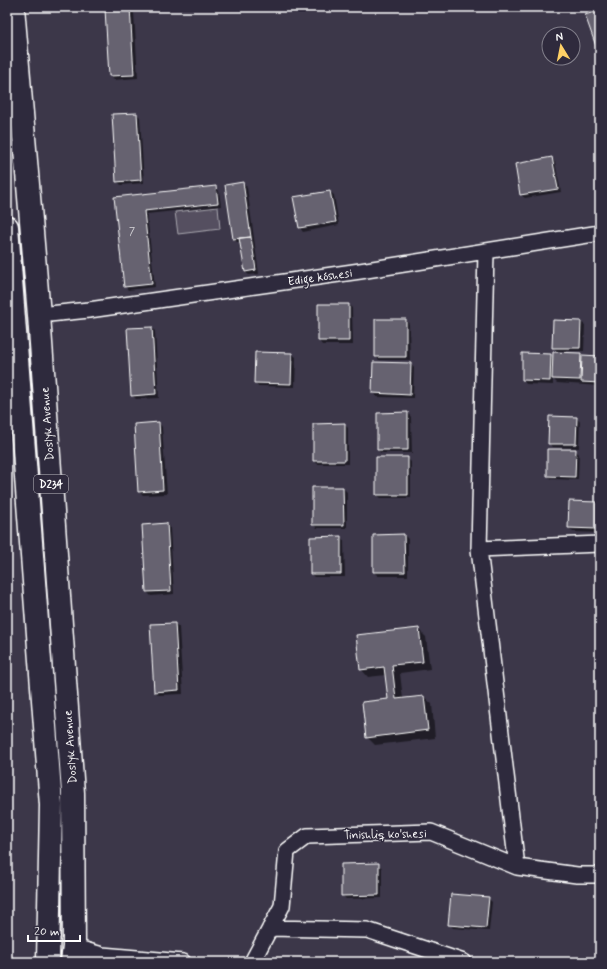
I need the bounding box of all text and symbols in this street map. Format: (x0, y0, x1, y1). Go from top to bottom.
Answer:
north arrow (541, 26, 581, 66)
text: N (555, 30, 564, 45)
house number: 7 (129, 226, 135, 239)
street label: Edige kóshesi (287, 266, 354, 291)
street label: Doslyk Avenue (37, 387, 59, 461)
road number: D234 (34, 475, 68, 493)
street label: Doslyk Avenue (60, 710, 82, 784)
street label: Tinishliq ko'shesi (343, 826, 427, 844)
scale bar (28, 917, 80, 943)
text: 20 m (34, 924, 60, 940)

